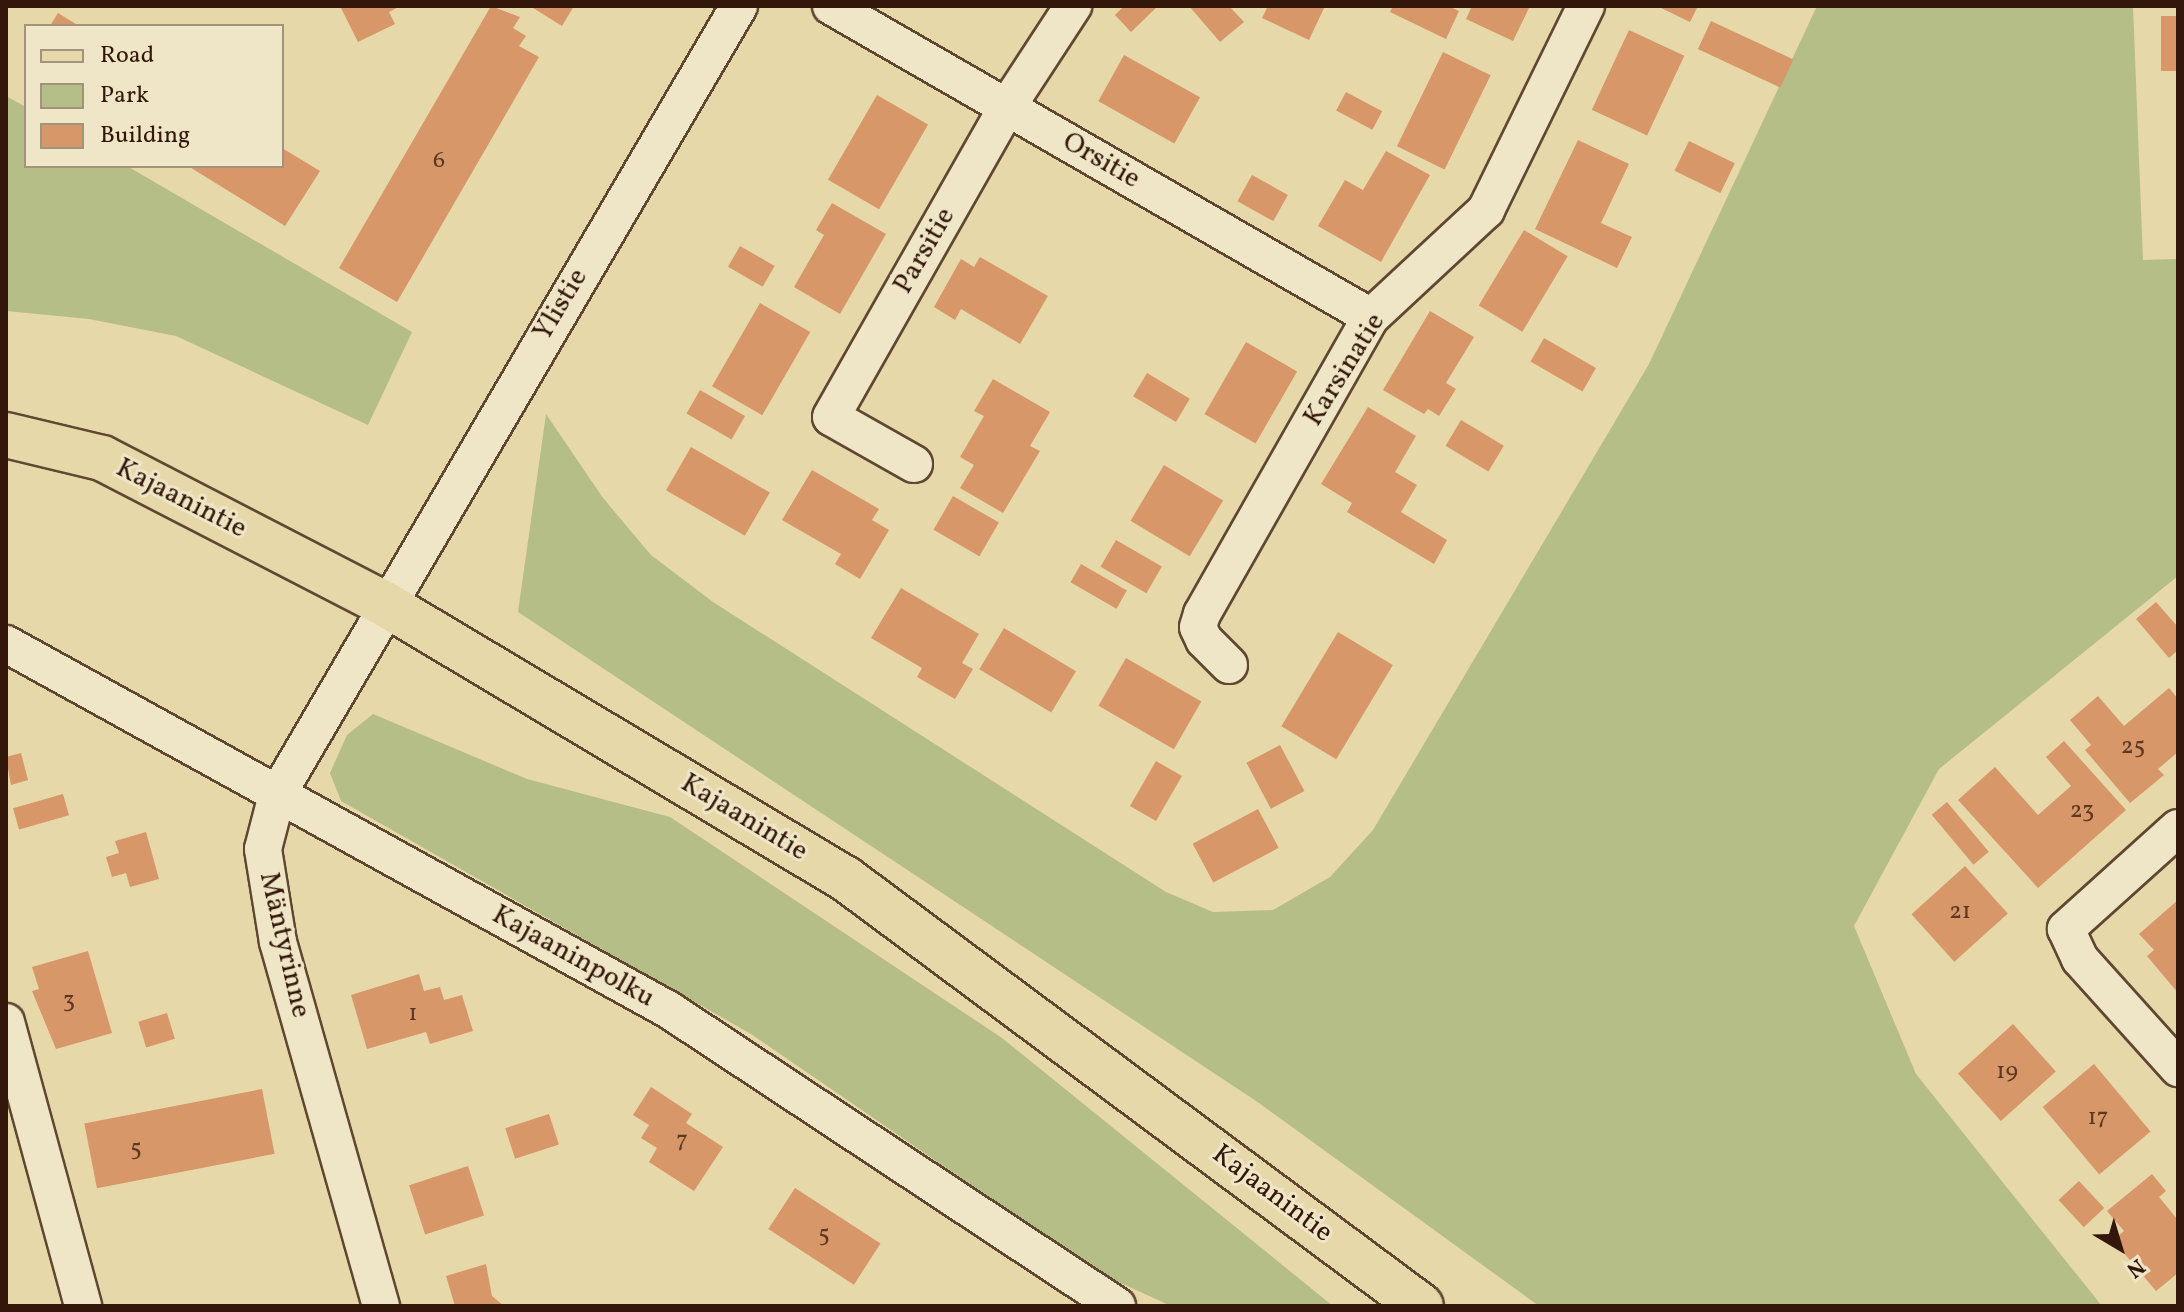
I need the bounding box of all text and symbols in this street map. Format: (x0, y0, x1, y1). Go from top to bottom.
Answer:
legend (24, 24, 284, 168)
text: Road (100, 39, 154, 73)
text: Park (100, 79, 149, 113)
text: Building (100, 119, 190, 153)
street label: Orsitie (1056, 125, 1146, 197)
house number: 6 (433, 148, 445, 176)
street label: Parsitie (887, 202, 963, 300)
street label: Ylistie (527, 263, 595, 347)
street label: Karsinatie (1297, 307, 1393, 433)
street label: Kajaanintie (110, 452, 252, 546)
house number: 25 (2121, 734, 2145, 762)
street label: Kajaanintie (674, 767, 814, 869)
house number: 23 (2070, 798, 2094, 826)
street label: Mäntyrinne (251, 869, 317, 1021)
street label: Kajaaninpolku (486, 899, 660, 1015)
house number: 21 (1949, 899, 1971, 927)
house number: 3 (63, 988, 75, 1016)
house number: 1 (408, 1001, 418, 1029)
house number: 19 (1996, 1059, 2018, 1087)
house number: 17 (2088, 1105, 2108, 1133)
house number: 7 (676, 1128, 688, 1156)
house number: 5 (130, 1136, 142, 1164)
street label: Kajaanintie (1205, 1138, 1339, 1250)
north arrow (2080, 1208, 2160, 1288)
house number: 5 (818, 1222, 830, 1250)
text: N (2119, 1250, 2151, 1284)

